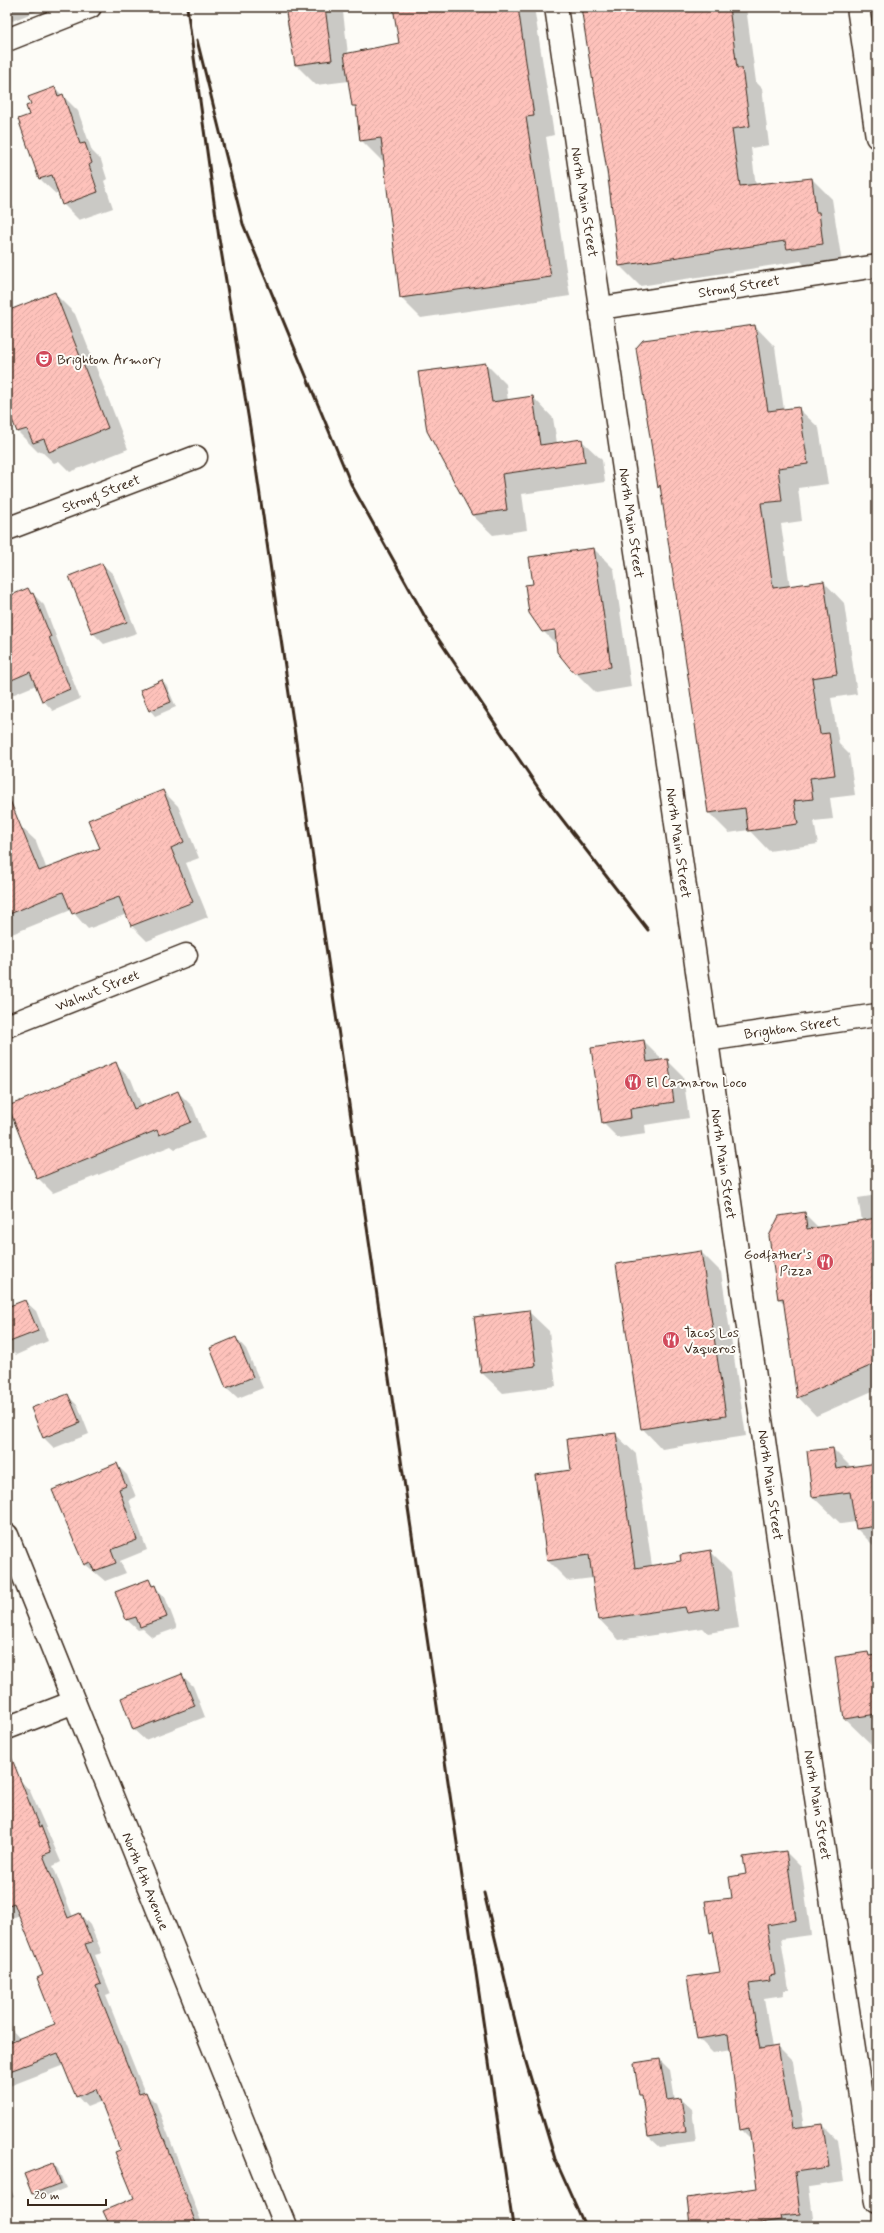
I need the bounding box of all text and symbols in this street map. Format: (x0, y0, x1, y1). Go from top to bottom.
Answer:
street label: North Main Street (566, 146, 602, 259)
street label: Strong Street (697, 272, 782, 304)
theatre icon: Brighton Armory (34, 349, 54, 369)
place label: Brighton Armory (57, 351, 161, 370)
street label: North Main Street (614, 467, 648, 580)
street label: Strong Street (60, 471, 144, 519)
street label: North Main Street (661, 787, 695, 900)
street label: Walnut Street (53, 966, 142, 1016)
street label: Brighton Street (743, 1012, 842, 1045)
restaurant icon: El Camaron Loco (623, 1072, 643, 1092)
place label: El Camaron Loco (646, 1074, 747, 1092)
street label: North Main Street (706, 1108, 740, 1221)
place label: Godfather's Pizza (744, 1246, 812, 1280)
restaurant icon: Godfather's Pizza (815, 1252, 835, 1272)
place label: Tacos Los Vaqueros (684, 1324, 739, 1358)
restaurant icon: Tacos Los Vaqueros (661, 1330, 681, 1350)
street label: North Main Street (753, 1429, 787, 1542)
street label: North Main Street (799, 1749, 835, 1862)
street label: North 4th Avenue (117, 1830, 173, 1933)
scale bar (28, 2181, 106, 2207)
text: 20 m (34, 2188, 60, 2204)

